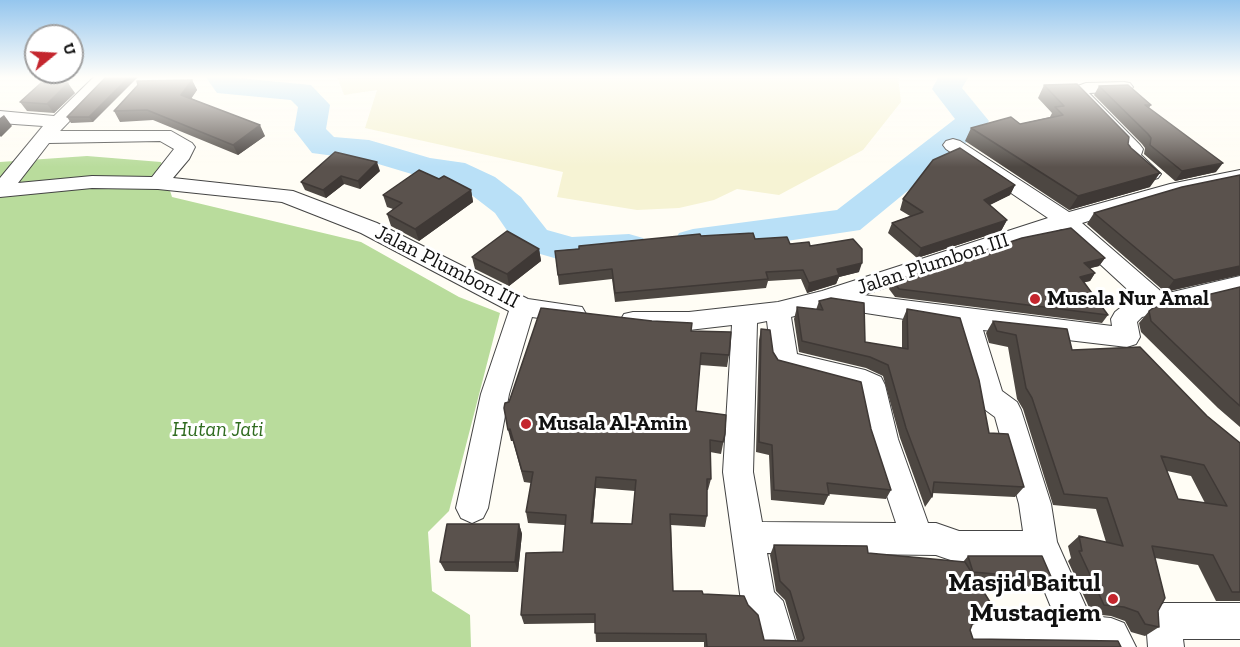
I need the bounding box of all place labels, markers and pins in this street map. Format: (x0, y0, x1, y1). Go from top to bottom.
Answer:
place label: Musala Nur Amal (1047, 286, 1209, 312)
marker: Musala Nur Amal (1028, 292, 1042, 306)
place label: Musala Al-Amin (538, 411, 687, 437)
marker: Musala Al-Amin (519, 417, 533, 431)
place label: Masjid Baitul Mustaqiem (948, 568, 1101, 630)
marker: Masjid Baitul Mustaqiem (1106, 592, 1120, 606)

